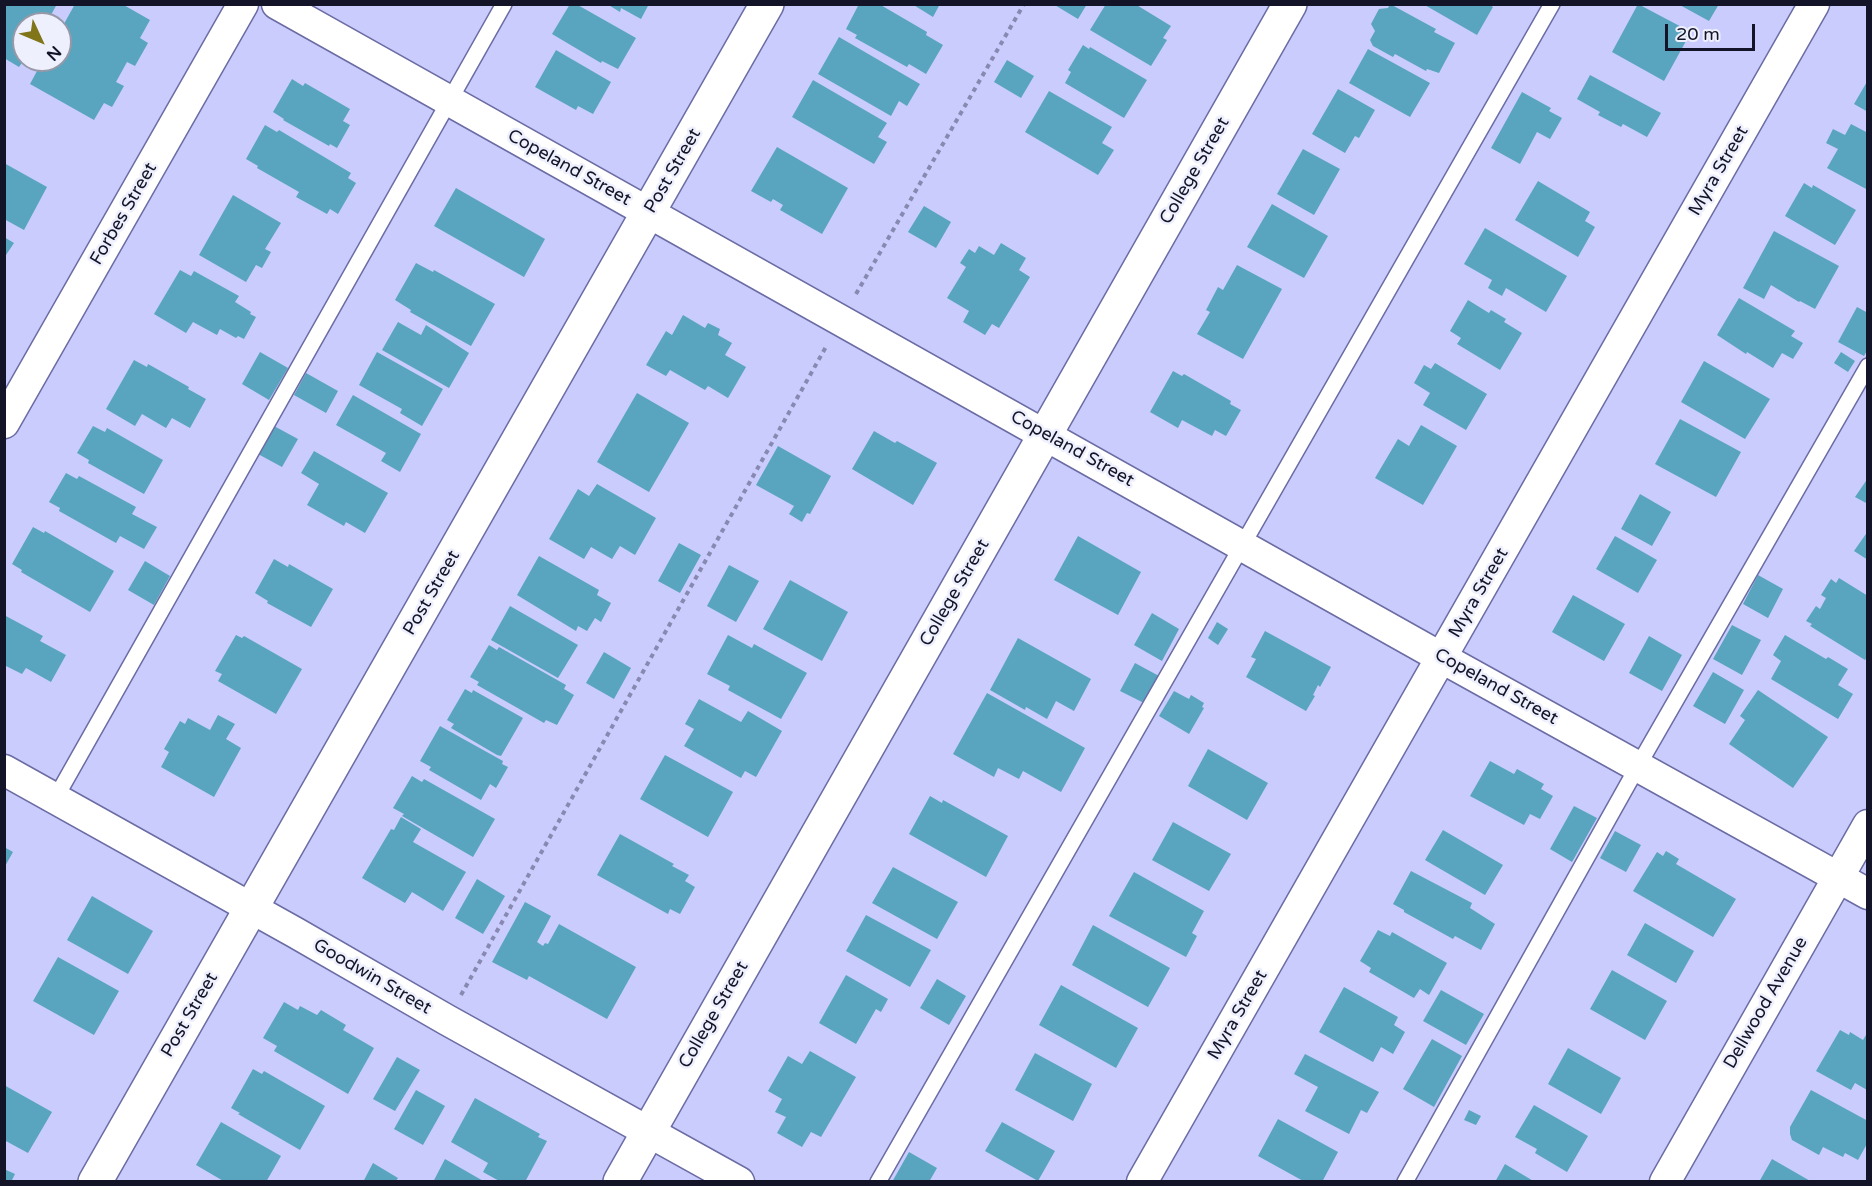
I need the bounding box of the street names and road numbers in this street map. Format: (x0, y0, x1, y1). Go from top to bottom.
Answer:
street label: College Street (1156, 114, 1234, 228)
street label: Myra Street (1685, 122, 1753, 220)
street label: Copeland Street (504, 125, 634, 211)
street label: Post Street (640, 125, 706, 217)
street label: Forbes Street (86, 159, 162, 269)
street label: Copeland Street (1007, 406, 1137, 492)
street label: College Street (916, 536, 994, 650)
street label: Myra Street (1445, 544, 1513, 642)
street label: Post Street (399, 547, 465, 639)
street label: Copeland Street (1431, 644, 1561, 730)
street label: Dellwood Avenue (1719, 933, 1813, 1073)
street label: Goodwin Street (309, 934, 435, 1020)
street label: College Street (675, 958, 753, 1072)
street label: Myra Street (1204, 966, 1272, 1064)
street label: Post Street (157, 969, 223, 1061)

